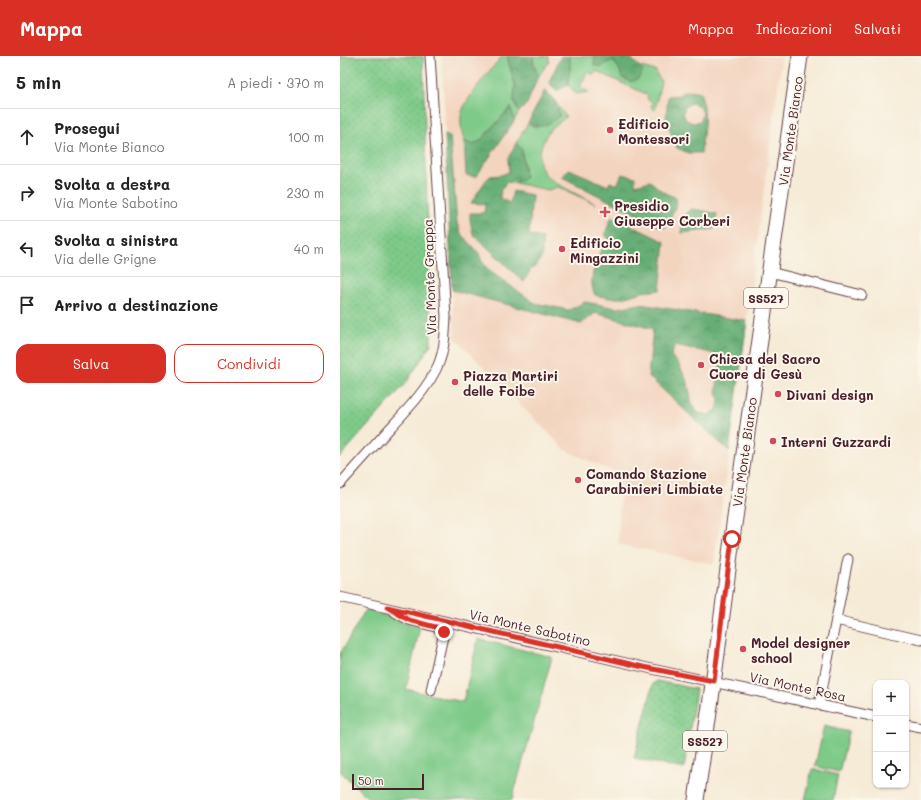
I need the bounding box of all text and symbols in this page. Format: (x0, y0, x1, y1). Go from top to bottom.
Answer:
text: Mappa (20, 16, 83, 41)
text: Mappa (688, 19, 734, 38)
text: Indicazioni (756, 19, 832, 38)
text: Salvati (854, 19, 901, 38)
text: 5 min (16, 71, 61, 93)
text: A piedi · 370 m (227, 74, 324, 91)
street label: Via Monte Bianco (774, 75, 806, 187)
place label: Edificio Montessori (618, 115, 690, 147)
text: Prosegui (54, 118, 120, 138)
marker: Edificio Montessori (605, 125, 615, 135)
icon: ahead (16, 126, 38, 148)
text: 100 m (288, 128, 324, 145)
text: Via Monte Bianco (54, 138, 165, 155)
text: Svolta a destra (54, 174, 170, 194)
icon: right (16, 182, 38, 204)
text: 230 m (287, 184, 324, 201)
text: Via Monte Sabotino (54, 194, 178, 211)
place label: Presidio Giuseppe Corberi (614, 197, 730, 229)
marker: Presidio Giuseppe Corberi (599, 206, 611, 218)
street label: Via Monte Grappa (418, 219, 440, 335)
text: Svolta a sinistra (54, 230, 178, 250)
place label: Edificio Mingazzini (570, 234, 639, 266)
icon: left (16, 238, 38, 260)
text: 40 m (294, 240, 324, 257)
marker: Edificio Mingazzini (557, 244, 567, 254)
text: Via delle Grigne (54, 250, 157, 267)
road number: SS527 (744, 288, 788, 308)
icon: arrive (16, 294, 38, 316)
text: Arrivo a destinazione (54, 295, 218, 315)
button: Salva (16, 344, 166, 383)
button: Condividi (174, 344, 324, 383)
place label: Chiesa del Sacro Cuore di Gesù (709, 350, 820, 382)
marker: Chiesa del Sacro Cuore di Gesù (696, 360, 706, 370)
place label: Piazza Martiri delle Foibe (463, 367, 558, 399)
marker: Piazza Martiri delle Foibe (450, 377, 460, 387)
place label: Divani design (786, 386, 873, 403)
marker: Divani design (773, 389, 783, 399)
street label: Via Monte Bianco (728, 396, 760, 508)
place label: Interni Guzzardi (781, 433, 891, 450)
marker: Interni Guzzardi (768, 436, 778, 446)
place label: Comando Stazione Carabinieri Limbiate (586, 465, 723, 497)
marker: Comando Stazione Carabinieri Limbiate (573, 475, 583, 485)
route start (723, 530, 741, 548)
street label: Via Monte Sabotino (468, 605, 593, 649)
route end (435, 623, 453, 641)
place label: Model designer school (751, 634, 850, 666)
marker: Model designer school (738, 644, 748, 654)
street label: Via Monte Rosa (748, 667, 848, 705)
map controls (873, 680, 909, 788)
button: + (873, 680, 909, 716)
button: − (873, 716, 909, 752)
road number: SS527 (683, 731, 727, 751)
button: locate (873, 752, 909, 788)
scale bar (352, 772, 424, 791)
text: 50 m (358, 773, 384, 788)

